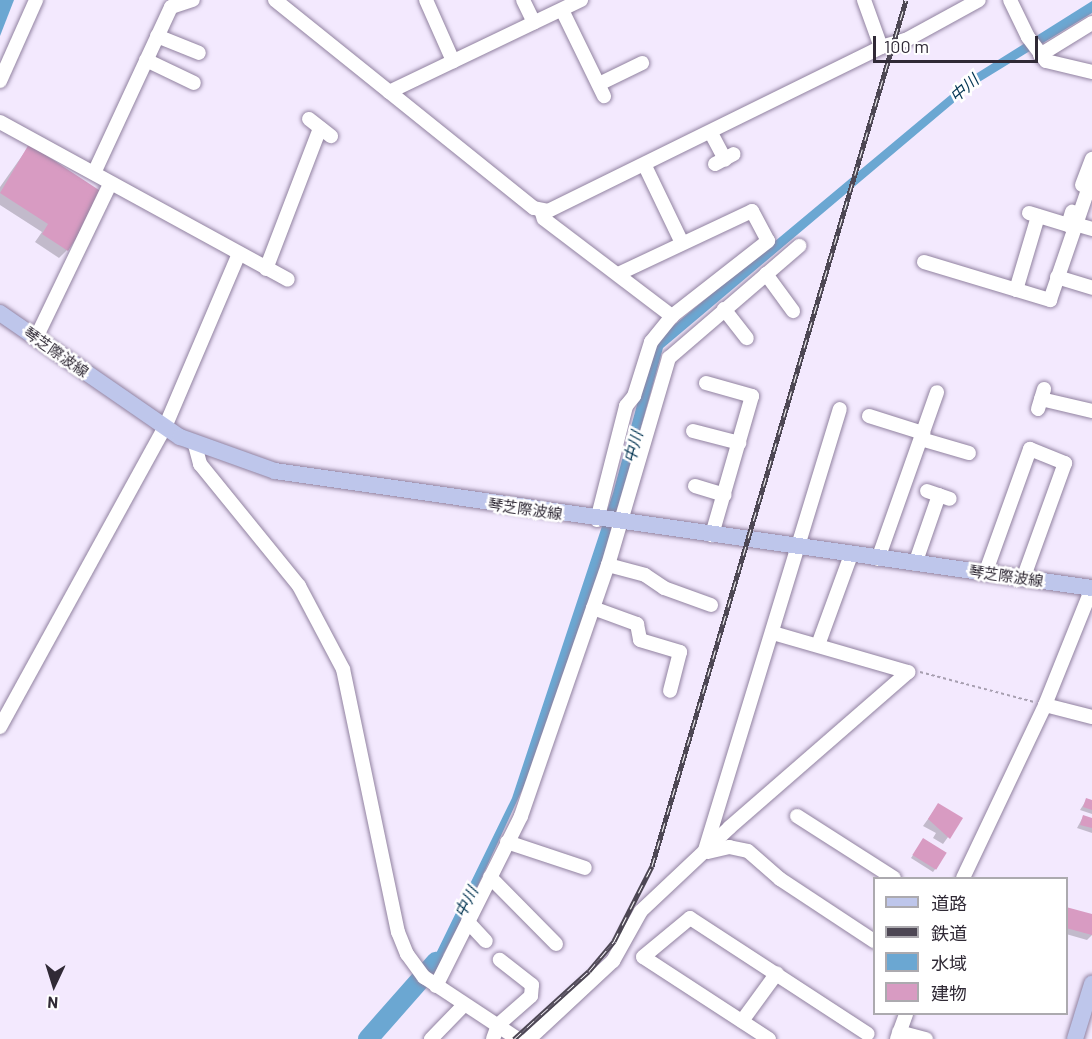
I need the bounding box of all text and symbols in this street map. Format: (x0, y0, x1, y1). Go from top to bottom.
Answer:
scale bar (876, 24, 1041, 62)
text: 100 m (884, 35, 929, 57)
water label: 中川 (946, 70, 982, 106)
street label: 琴芝際波線 (20, 323, 92, 381)
water label: 中川 (620, 429, 646, 465)
street label: 琴芝際波線 (487, 495, 563, 523)
street label: 琴芝際波線 (968, 562, 1044, 590)
legend (873, 877, 1068, 1015)
water label: 中川 (450, 883, 482, 921)
text: 道路 (931, 892, 967, 914)
text: 鉄道 (931, 922, 967, 944)
text: 水域 (931, 952, 967, 974)
north arrow (24, 955, 84, 1015)
text: 建物 (931, 982, 967, 1004)
text: N (47, 994, 59, 1013)

